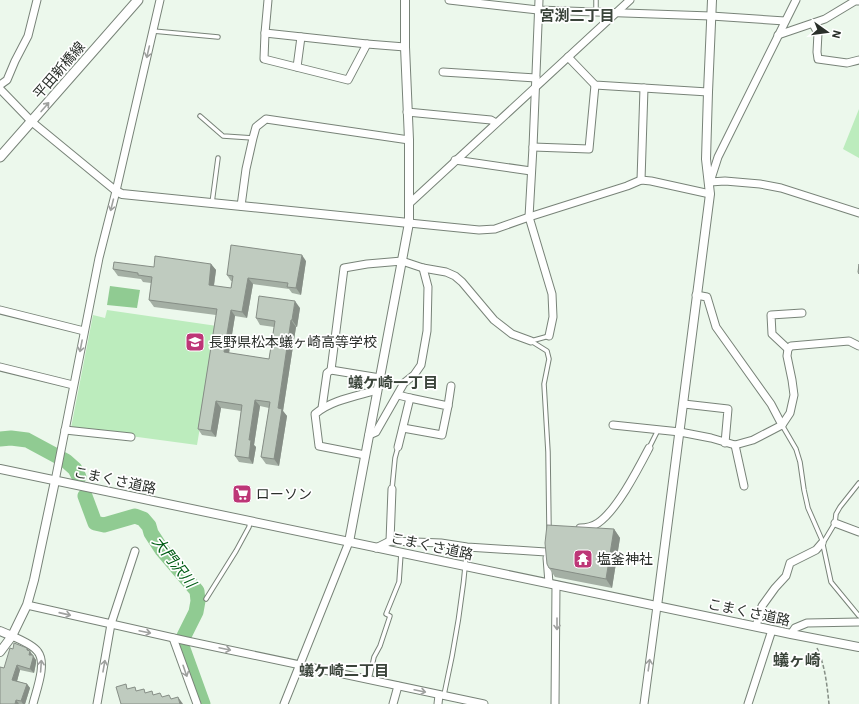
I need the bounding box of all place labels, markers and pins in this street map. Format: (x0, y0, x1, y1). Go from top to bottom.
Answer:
school or university icon: 長野県松本蟻ヶ崎高等学校 (184, 331, 206, 353)
place label: 長野県松本蟻ヶ崎高等学校 (209, 333, 377, 351)
supermarket icon: ローソン (231, 483, 253, 505)
place label: ローソン (256, 485, 312, 503)
temple icon: 塩釜神社 (572, 548, 594, 570)
place label: 塩釜神社 (597, 550, 653, 568)

